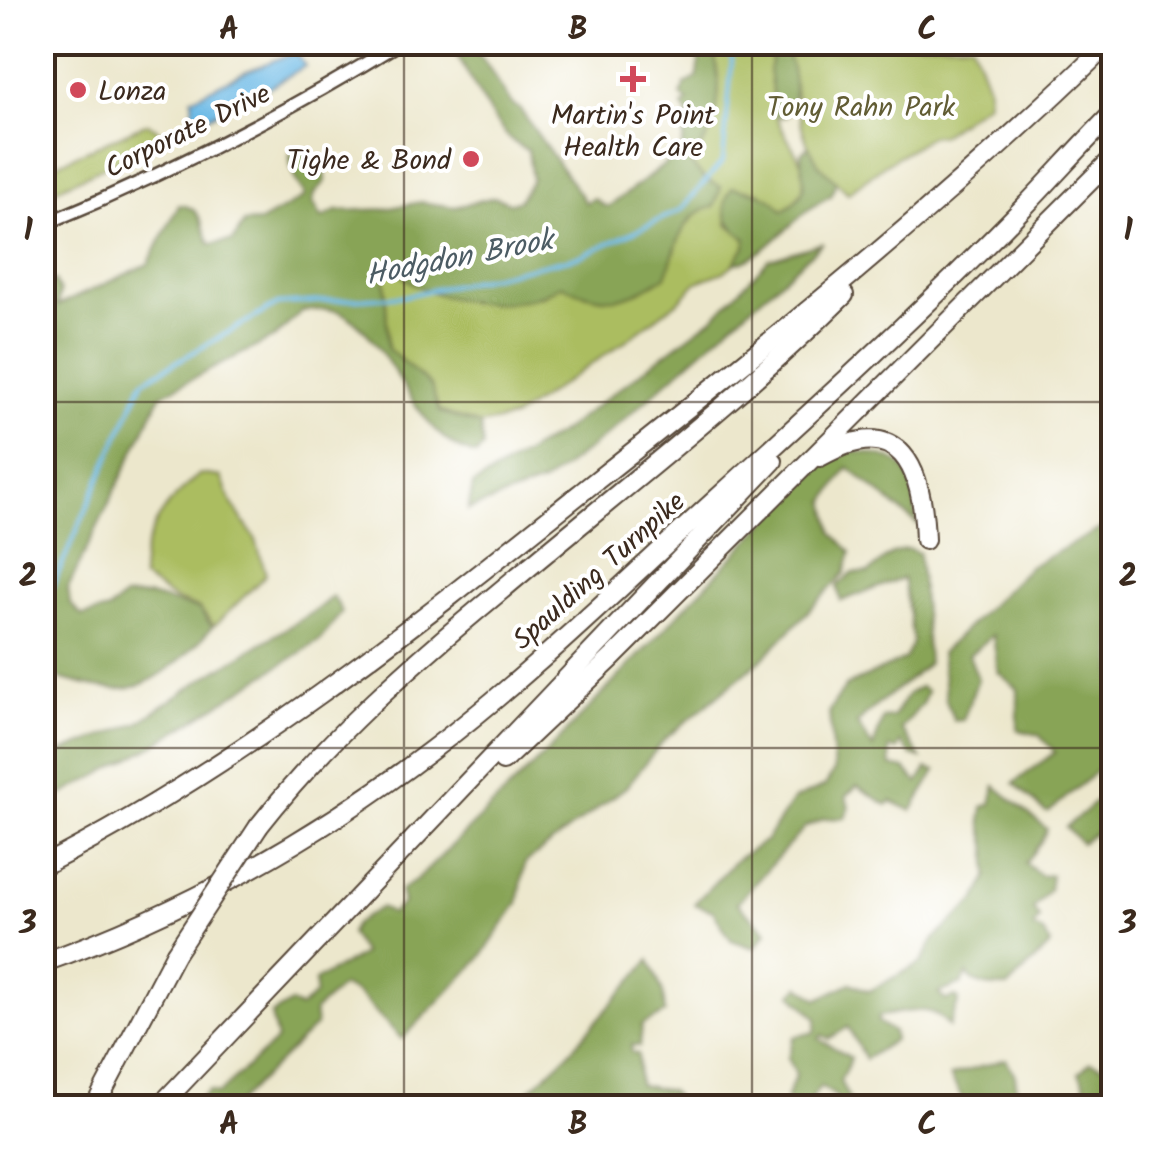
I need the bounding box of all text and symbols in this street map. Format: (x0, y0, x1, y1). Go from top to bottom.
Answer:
text: A (219, 5, 239, 56)
text: B (568, 5, 588, 56)
text: C (917, 5, 937, 56)
marker: Martin's Point Health Care (620, 66, 646, 92)
place label: Lonza (98, 70, 166, 115)
street label: Corporate Drive (97, 72, 279, 192)
marker: Lonza (67, 79, 89, 101)
park label: Tony Rahn Park (767, 86, 956, 131)
place label: Martin's Point Health Care (551, 94, 716, 171)
place label: Tighe & Bond (287, 139, 452, 184)
marker: Tighe & Bond (460, 148, 482, 170)
text: 1 (23, 206, 33, 257)
text: 1 (1123, 206, 1133, 257)
water label: Hodgdon Brook (362, 217, 561, 301)
street label: Spaulding Turnpike (503, 481, 697, 662)
text: 2 (19, 552, 37, 603)
text: 2 (1119, 552, 1137, 603)
text: 3 (18, 899, 37, 950)
text: 3 (1118, 899, 1137, 950)
text: A (219, 1100, 239, 1150)
text: B (568, 1100, 588, 1150)
text: C (917, 1100, 937, 1150)

